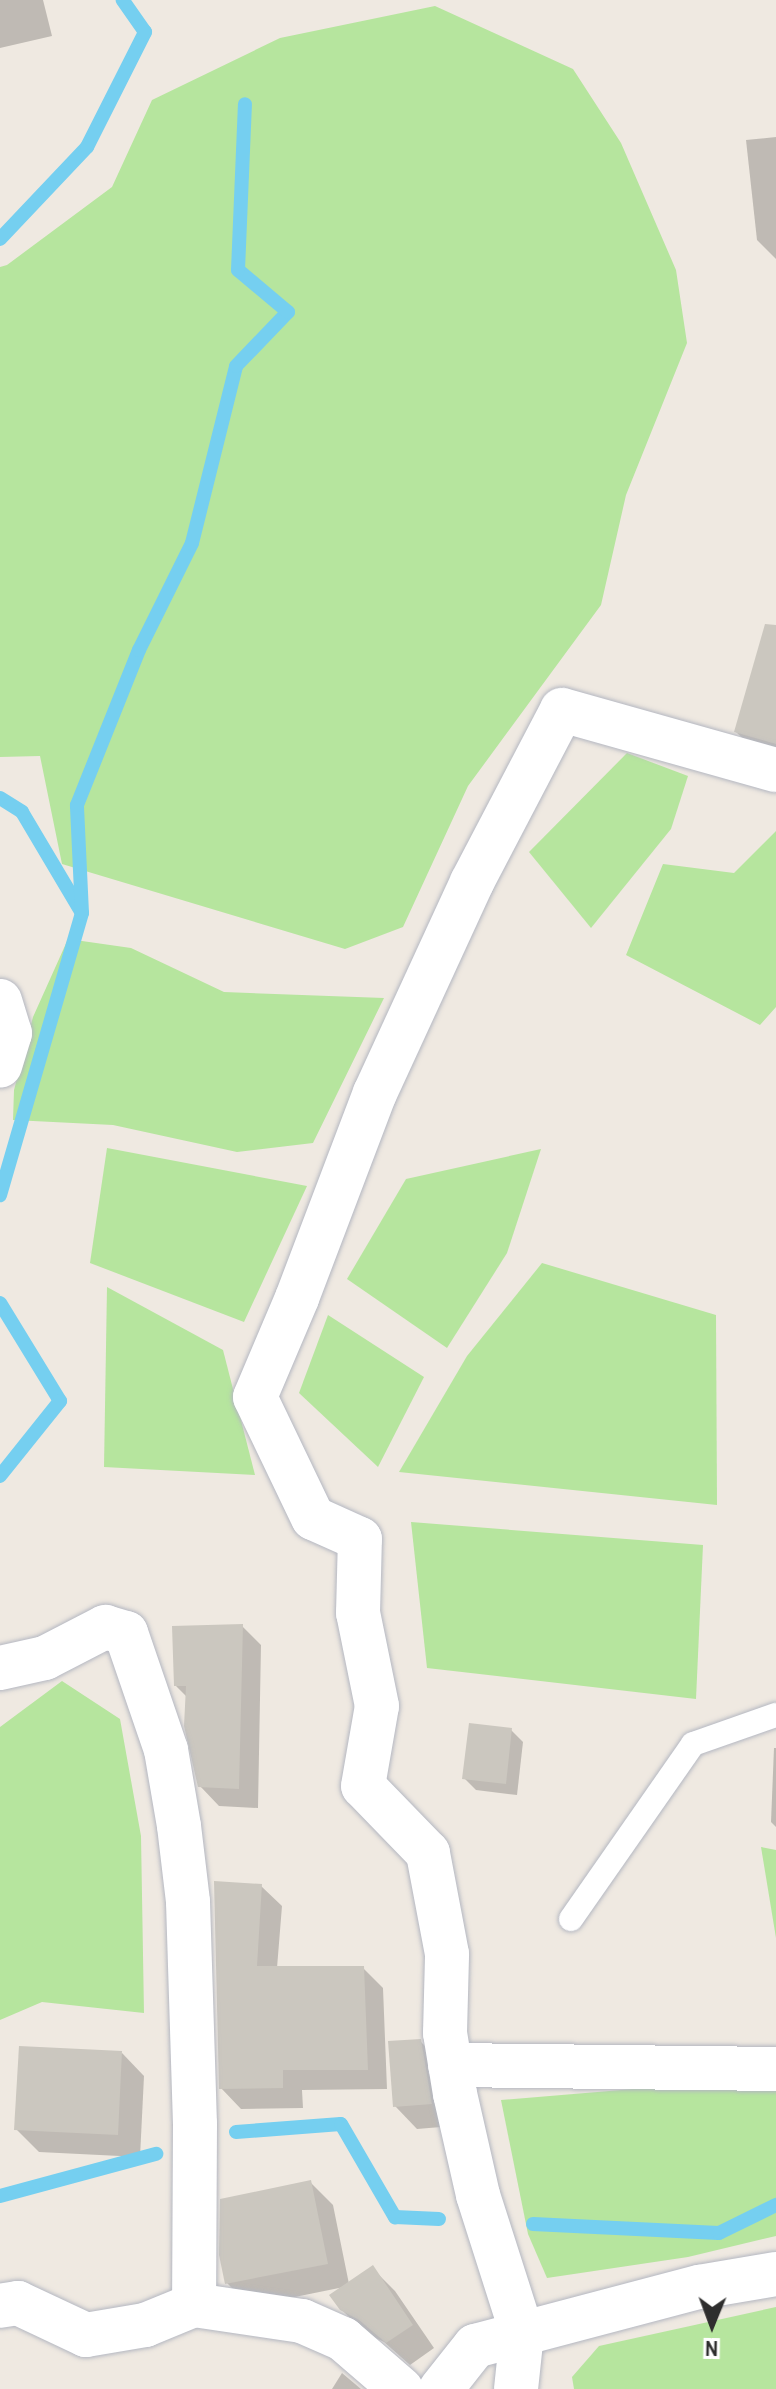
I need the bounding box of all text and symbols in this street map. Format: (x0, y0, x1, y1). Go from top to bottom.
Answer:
north arrow (672, 2285, 752, 2365)
text: N (705, 2334, 718, 2364)

